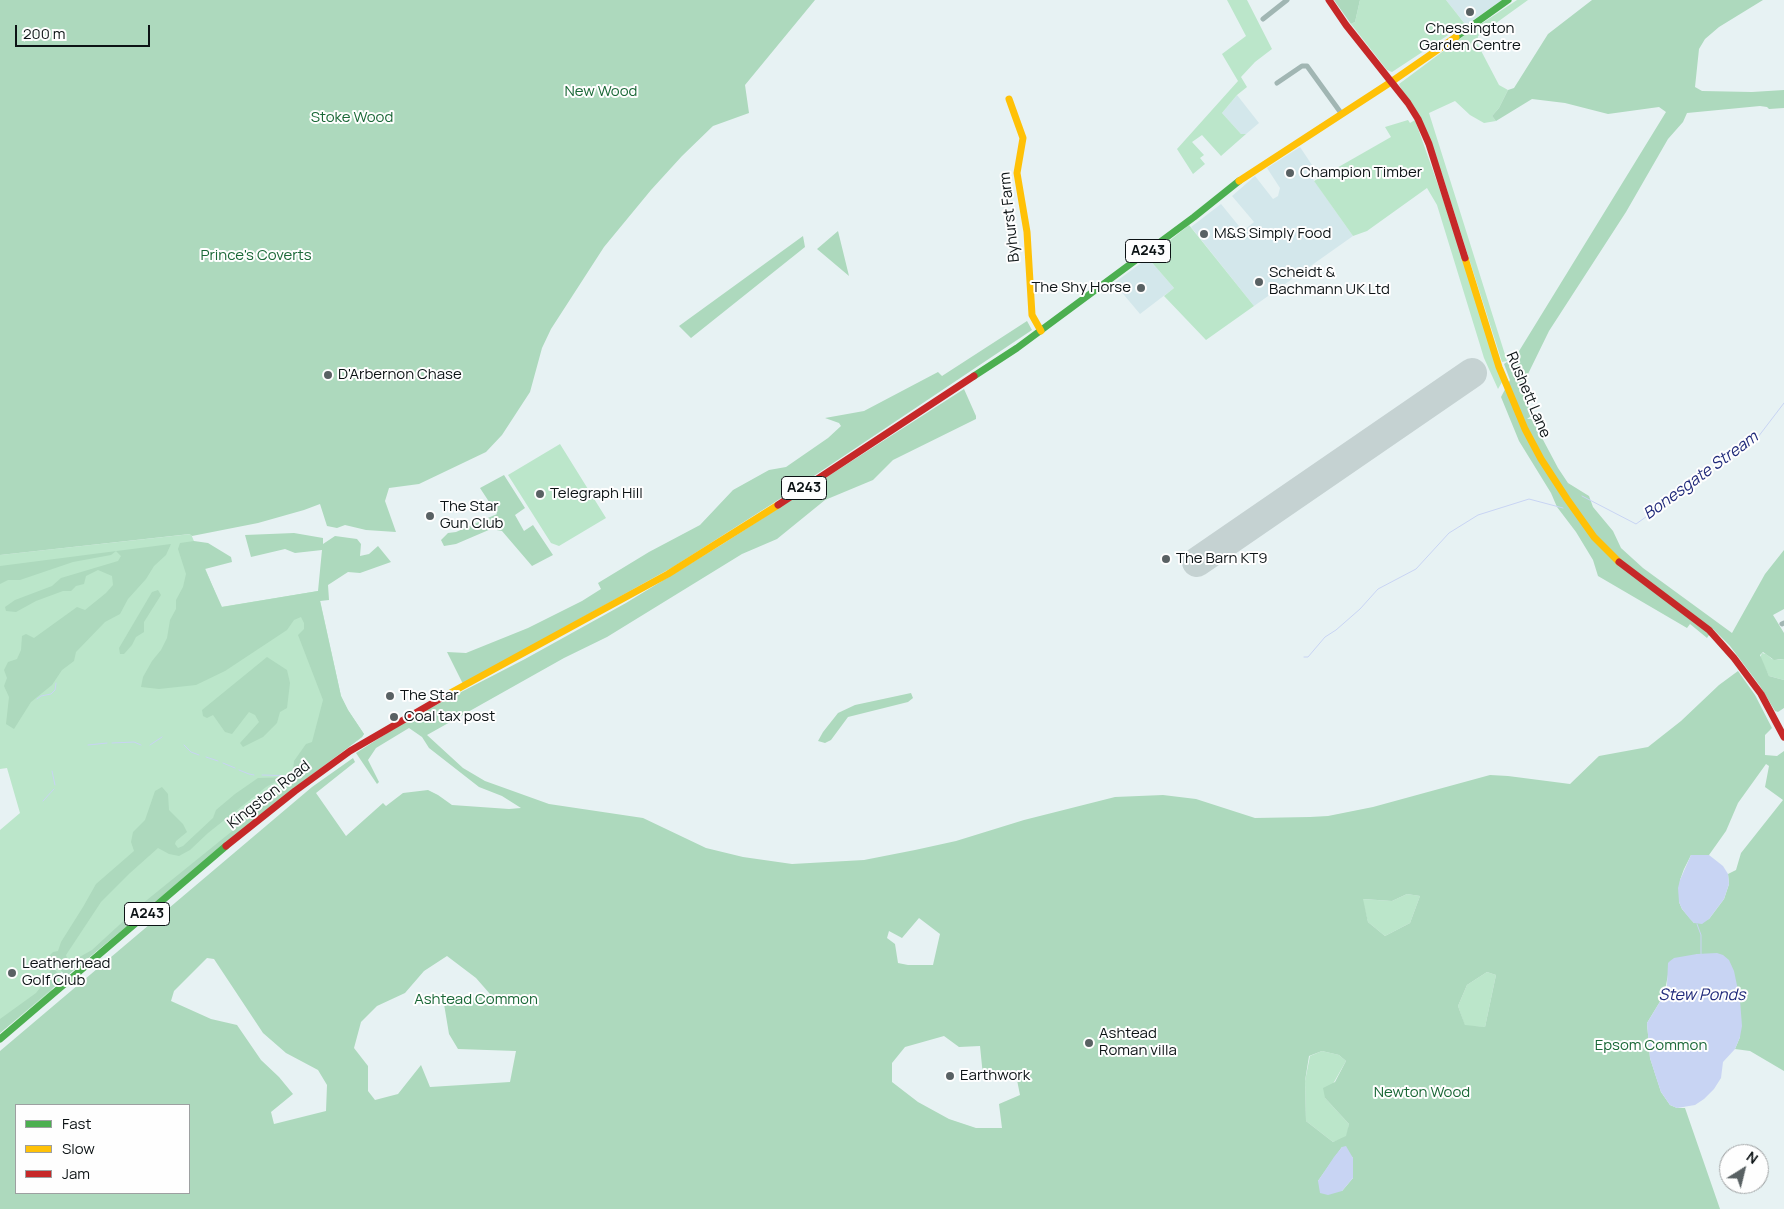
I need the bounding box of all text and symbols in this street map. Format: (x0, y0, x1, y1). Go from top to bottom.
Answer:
marker: Chessington Garden Centre (1464, 6, 1476, 18)
scale bar (18, 15, 152, 47)
place label: Chessington Garden Centre (1419, 20, 1521, 55)
text: 200 m (23, 23, 66, 44)
park label: New Wood (564, 83, 638, 101)
park label: Stoke Wood (311, 109, 393, 127)
place label: Champion Timber (1300, 164, 1422, 182)
marker: Champion Timber (1284, 167, 1296, 179)
street label: Byhurst Farm (996, 171, 1024, 263)
place label: M&S Simply Food (1214, 225, 1331, 243)
marker: M&S Simply Food (1198, 228, 1210, 240)
road number: A243 (1126, 240, 1170, 262)
park label: Prince's Coverts (200, 247, 312, 265)
place label: Scheidt & Bachmann UK Ltd (1269, 264, 1390, 299)
marker: Scheidt & Bachmann UK Ltd (1253, 276, 1265, 288)
place label: The Shy Horse (1031, 279, 1131, 297)
marker: The Shy Horse (1135, 282, 1147, 294)
street label: Rushett Lane (1502, 349, 1554, 441)
place label: D'Arbernon Chase (338, 366, 462, 384)
marker: D'Arbernon Chase (322, 369, 334, 381)
water label: Bonesgate Stream (1640, 428, 1762, 524)
road number: A243 (782, 476, 826, 499)
place label: Telegraph Hill (550, 485, 643, 503)
marker: Telegraph Hill (534, 488, 546, 500)
place label: The Star Gun Club (440, 498, 503, 533)
marker: The Star Gun Club (424, 510, 436, 522)
place label: The Barn KT9 (1176, 550, 1268, 568)
marker: The Barn KT9 (1160, 553, 1172, 565)
place label: The Star (400, 687, 459, 705)
marker: The Star (384, 690, 396, 702)
place label: Coal tax post (404, 708, 495, 726)
marker: Coal tax post (388, 711, 400, 723)
street label: Kingston Road (224, 757, 314, 833)
road number: A243 (124, 902, 170, 926)
place label: Leatherhead Golf Club (22, 955, 110, 990)
marker: Leatherhead Golf Club (6, 967, 18, 979)
water label: Stew Ponds (1659, 986, 1745, 1006)
park label: Ashtead Common (414, 991, 538, 1009)
place label: Ashtead Roman villa (1099, 1025, 1177, 1060)
marker: Ashtead Roman villa (1083, 1037, 1095, 1049)
park label: Epsom Common (1595, 1037, 1707, 1055)
place label: Earthwork (960, 1067, 1030, 1085)
marker: Earthwork (944, 1070, 956, 1082)
park label: Newton Wood (1374, 1084, 1470, 1102)
legend (15, 1104, 190, 1194)
text: Fast (62, 1113, 91, 1134)
text: Slow (62, 1138, 95, 1159)
north arrow (1719, 1144, 1769, 1194)
text: N (1743, 1147, 1762, 1168)
text: Jam (62, 1163, 90, 1184)

